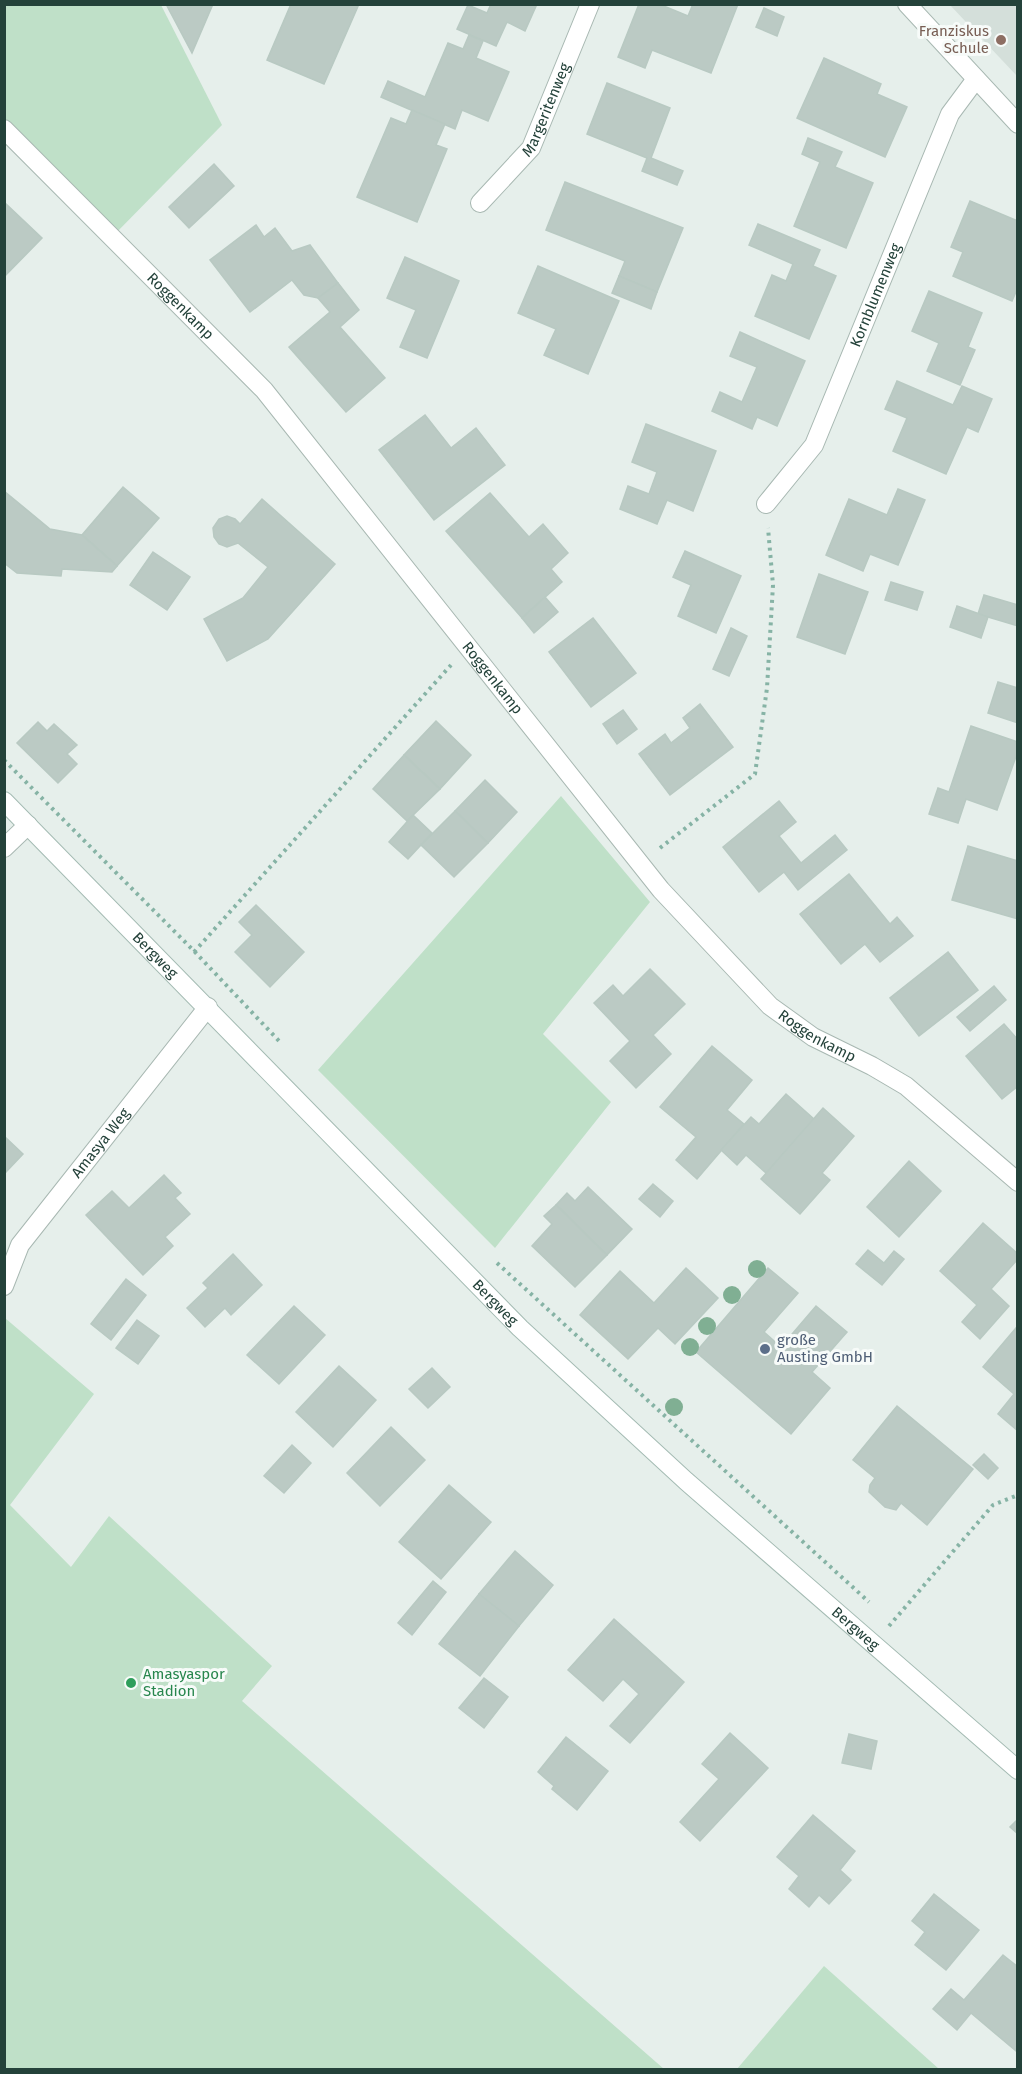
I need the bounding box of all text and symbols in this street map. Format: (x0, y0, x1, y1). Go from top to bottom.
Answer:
place label: Franziskus Schule (919, 22, 989, 57)
marker: Franziskus Schule (994, 33, 1008, 47)
street label: Margeritenweg (518, 60, 574, 161)
street label: Kornblumenweg (846, 240, 905, 350)
street label: Roggenkamp (143, 269, 218, 343)
street label: Roggenkamp (458, 638, 527, 718)
street label: Bergweg (129, 929, 182, 982)
street label: Roggenkamp (775, 1006, 859, 1066)
street label: Amasya Weg (68, 1104, 134, 1181)
street label: Bergweg (469, 1276, 522, 1330)
place label: große Austing GmbH (777, 1331, 873, 1366)
marker: große Austing GmbH (758, 1342, 772, 1356)
street label: Bergweg (828, 1603, 883, 1654)
place label: Amasyaspor Stadion (143, 1665, 225, 1700)
marker: Amasyaspor Stadion (124, 1676, 138, 1690)

